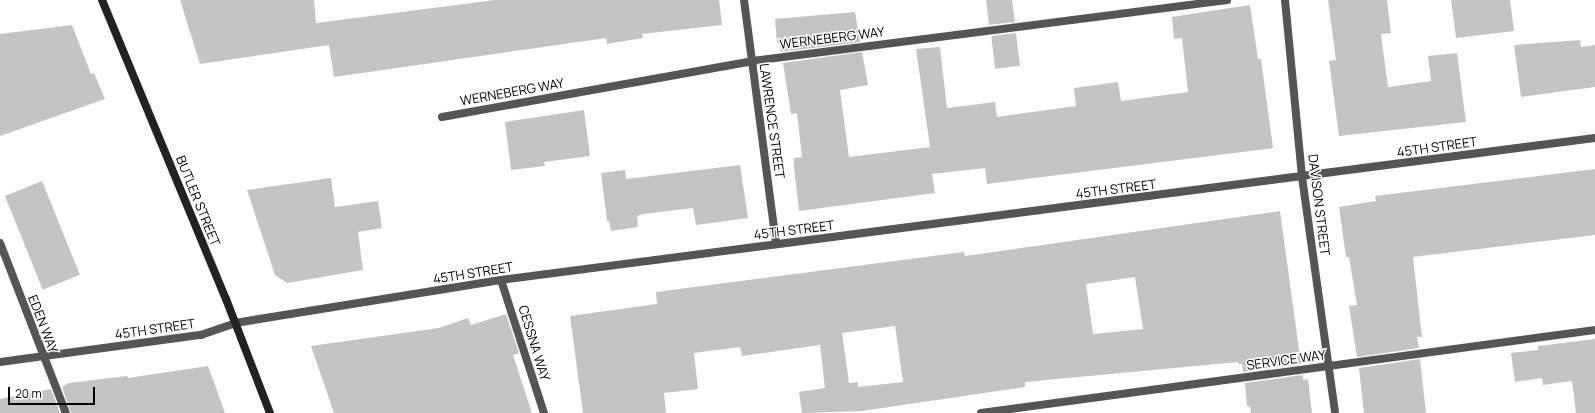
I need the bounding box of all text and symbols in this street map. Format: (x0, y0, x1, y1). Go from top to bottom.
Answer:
street label: WERNEBERG WAY (779, 24, 885, 52)
street label: LAWRENCE STREET (756, 62, 788, 180)
street label: WERNEBERG WAY (459, 75, 565, 109)
street label: 45TH STREET (1396, 134, 1478, 160)
street label: BUTLER STREET (173, 153, 223, 249)
street label: DAVISON STREET (1305, 153, 1333, 257)
street label: 45TH STREET (1075, 176, 1157, 202)
street label: 45TH STREET (753, 217, 835, 243)
street label: 45TH STREET (432, 259, 514, 287)
street label: EDEN WAY (25, 293, 61, 355)
street label: CESSNA WAY (515, 303, 553, 383)
street label: 45TH STREET (114, 316, 196, 342)
street label: SERVICE WAY (1245, 347, 1327, 373)
scale bar (10, 379, 97, 405)
text: 20 m (15, 385, 42, 402)

